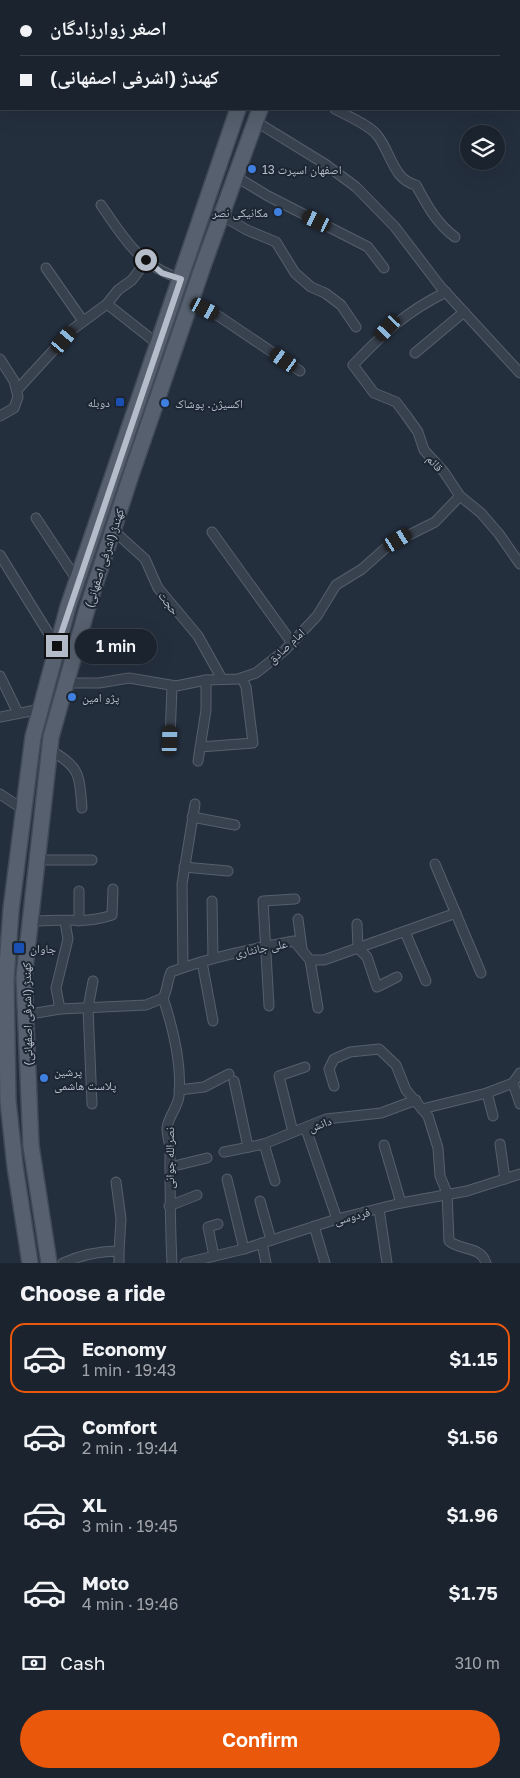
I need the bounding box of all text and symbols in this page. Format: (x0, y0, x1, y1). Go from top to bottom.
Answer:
text: اصغر زوارزادگان (50, 16, 167, 39)
text: کهندژ (اشرفی اصفهانی) (50, 65, 219, 88)
map controls (460, 125, 505, 170)
button: layers (460, 125, 505, 170)
place label: اصفهان اسپرت 13 (262, 162, 342, 177)
marker: اصفهان اسپرت 13 (246, 163, 258, 175)
place label: مکانیکی نصر (211, 205, 268, 220)
marker: مکانیکی نصر (272, 206, 284, 218)
car (300, 208, 333, 234)
route start (135, 249, 157, 271)
car (188, 295, 221, 323)
car (372, 312, 403, 344)
car (48, 324, 79, 356)
car (267, 345, 300, 375)
place label: دوبله (88, 395, 110, 410)
marker: دوبله (114, 396, 126, 408)
place label: اکسیژن. پوشاک (175, 396, 243, 411)
marker: اکسیژن. پوشاک (159, 397, 171, 409)
street label: قائم (423, 451, 447, 475)
street label: کهندژ (اشرفی اصفهانی) (81, 506, 127, 610)
car (381, 526, 414, 554)
street label: حجت (155, 588, 183, 618)
street label: امام صادق (264, 625, 309, 668)
callout: 1 min (74, 628, 157, 664)
route end (46, 635, 68, 657)
text: 1 min (96, 636, 136, 656)
place label: پژو امین (82, 690, 120, 705)
marker: پژو امین (66, 691, 78, 703)
car (161, 725, 178, 755)
street label: علی جانثاری (233, 936, 289, 961)
marker: جاوان (12, 941, 26, 955)
place label: جاوان (30, 941, 57, 956)
street label: کهندژ (اشرفی اصفهانی) (19, 962, 35, 1066)
place label: پرشین پلاست هاشمی (54, 1064, 117, 1093)
marker: پرشین پلاست هاشمی (38, 1072, 50, 1084)
street label: دانش (306, 1113, 334, 1135)
street label: نصرالله جوانی (162, 1127, 177, 1189)
street label: فردوسی (332, 1204, 372, 1228)
text: Choose a ride (20, 1279, 166, 1306)
icon: car (22, 1336, 67, 1381)
text: Economy (82, 1337, 167, 1360)
text: $1.15 (449, 1347, 498, 1370)
text: 1 min · 19:43 (82, 1360, 176, 1380)
icon: car (22, 1414, 67, 1459)
text: Comfort (82, 1415, 157, 1438)
text: $1.56 (447, 1425, 498, 1448)
text: 2 min · 19:44 (82, 1438, 178, 1458)
icon: car (22, 1492, 67, 1537)
text: XL (82, 1493, 107, 1516)
text: $1.96 (446, 1503, 498, 1526)
text: 3 min · 19:45 (82, 1516, 178, 1536)
icon: car (22, 1570, 67, 1615)
text: Moto (82, 1571, 129, 1594)
text: $1.75 (448, 1581, 498, 1604)
text: 4 min · 19:46 (82, 1594, 179, 1614)
icon: cash (20, 1649, 48, 1677)
text: Cash (60, 1651, 105, 1674)
text: 310 m (455, 1653, 500, 1673)
button: Confirm (20, 1710, 500, 1768)

